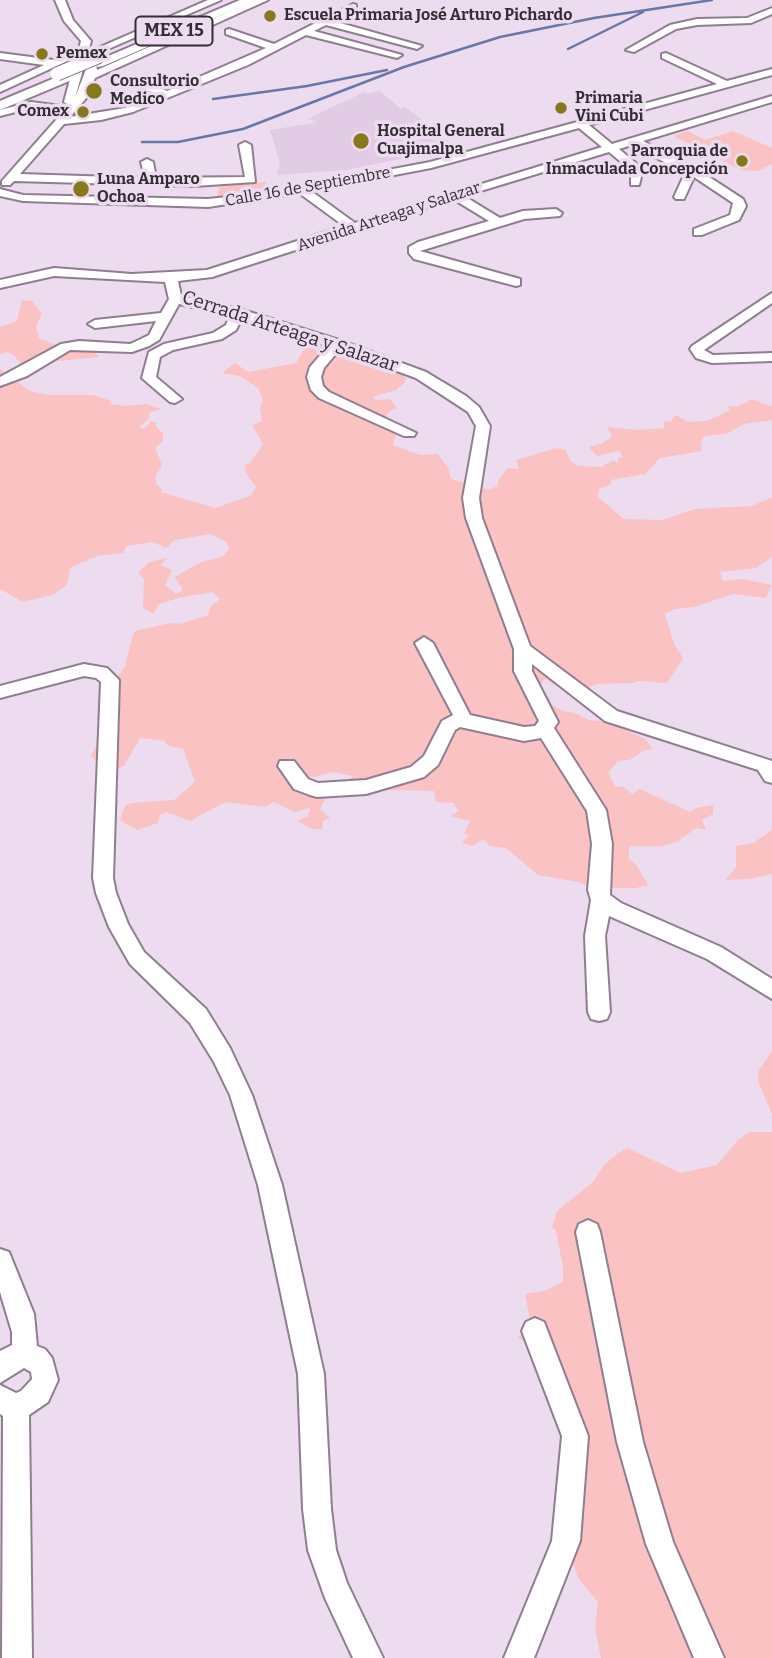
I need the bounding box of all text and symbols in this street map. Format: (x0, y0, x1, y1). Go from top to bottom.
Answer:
place label: Escuela Primaria José Arturo Pichardo (284, 6, 573, 26)
marker: Escuela Primaria José Arturo Pichardo (262, 8, 278, 24)
road number: MEX 15 (136, 16, 212, 46)
place label: Pemex (56, 44, 107, 64)
marker: Pemex (34, 46, 50, 62)
place label: Consultorio Medico (110, 72, 199, 110)
marker: Consultorio Medico (84, 81, 104, 101)
place label: Primaria Vini Cubi (575, 89, 644, 127)
marker: Primaria Vini Cubi (553, 100, 569, 116)
place label: Comex (17, 102, 69, 122)
marker: Comex (75, 104, 91, 120)
place label: Hospital General Cuajimalpa (377, 122, 505, 160)
marker: Hospital General Cuajimalpa (351, 131, 371, 151)
place label: Parroquia de Inmaculada Concepción (546, 142, 728, 180)
marker: Parroquia de Inmaculada Concepción (734, 153, 750, 169)
street label: Calle 16 de Septiembre (224, 163, 392, 211)
place label: Luna Amparo Ochoa (97, 170, 200, 208)
street label: Avenida Arteaga y Salazar (295, 178, 483, 256)
marker: Luna Amparo Ochoa (71, 179, 91, 199)
street label: Cerrada Arteaga y Salazar (179, 286, 401, 378)

